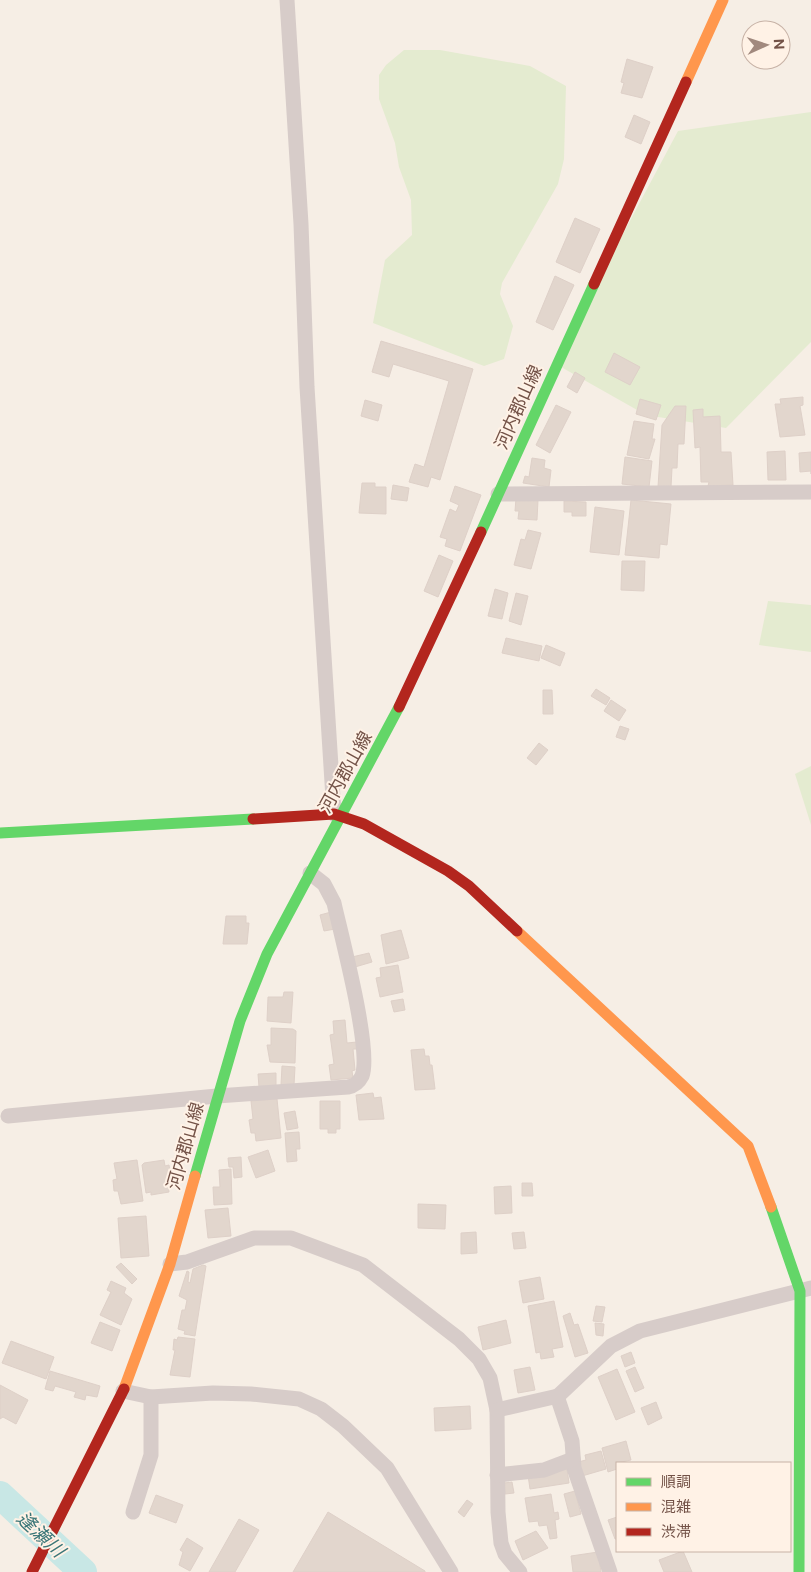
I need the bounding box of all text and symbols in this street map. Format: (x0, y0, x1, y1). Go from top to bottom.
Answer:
north arrow (741, 20, 791, 70)
text: N (771, 38, 787, 50)
street label: 河内郡山線 (490, 362, 546, 452)
street label: 河内郡山線 (314, 728, 376, 816)
street label: 河内郡山線 (163, 1100, 207, 1192)
legend (616, 1462, 791, 1552)
text: 順調 (661, 1473, 691, 1490)
text: 混雑 (661, 1498, 691, 1515)
water label: 逢瀬川 (13, 1507, 71, 1563)
text: 渋滞 (661, 1523, 691, 1540)

